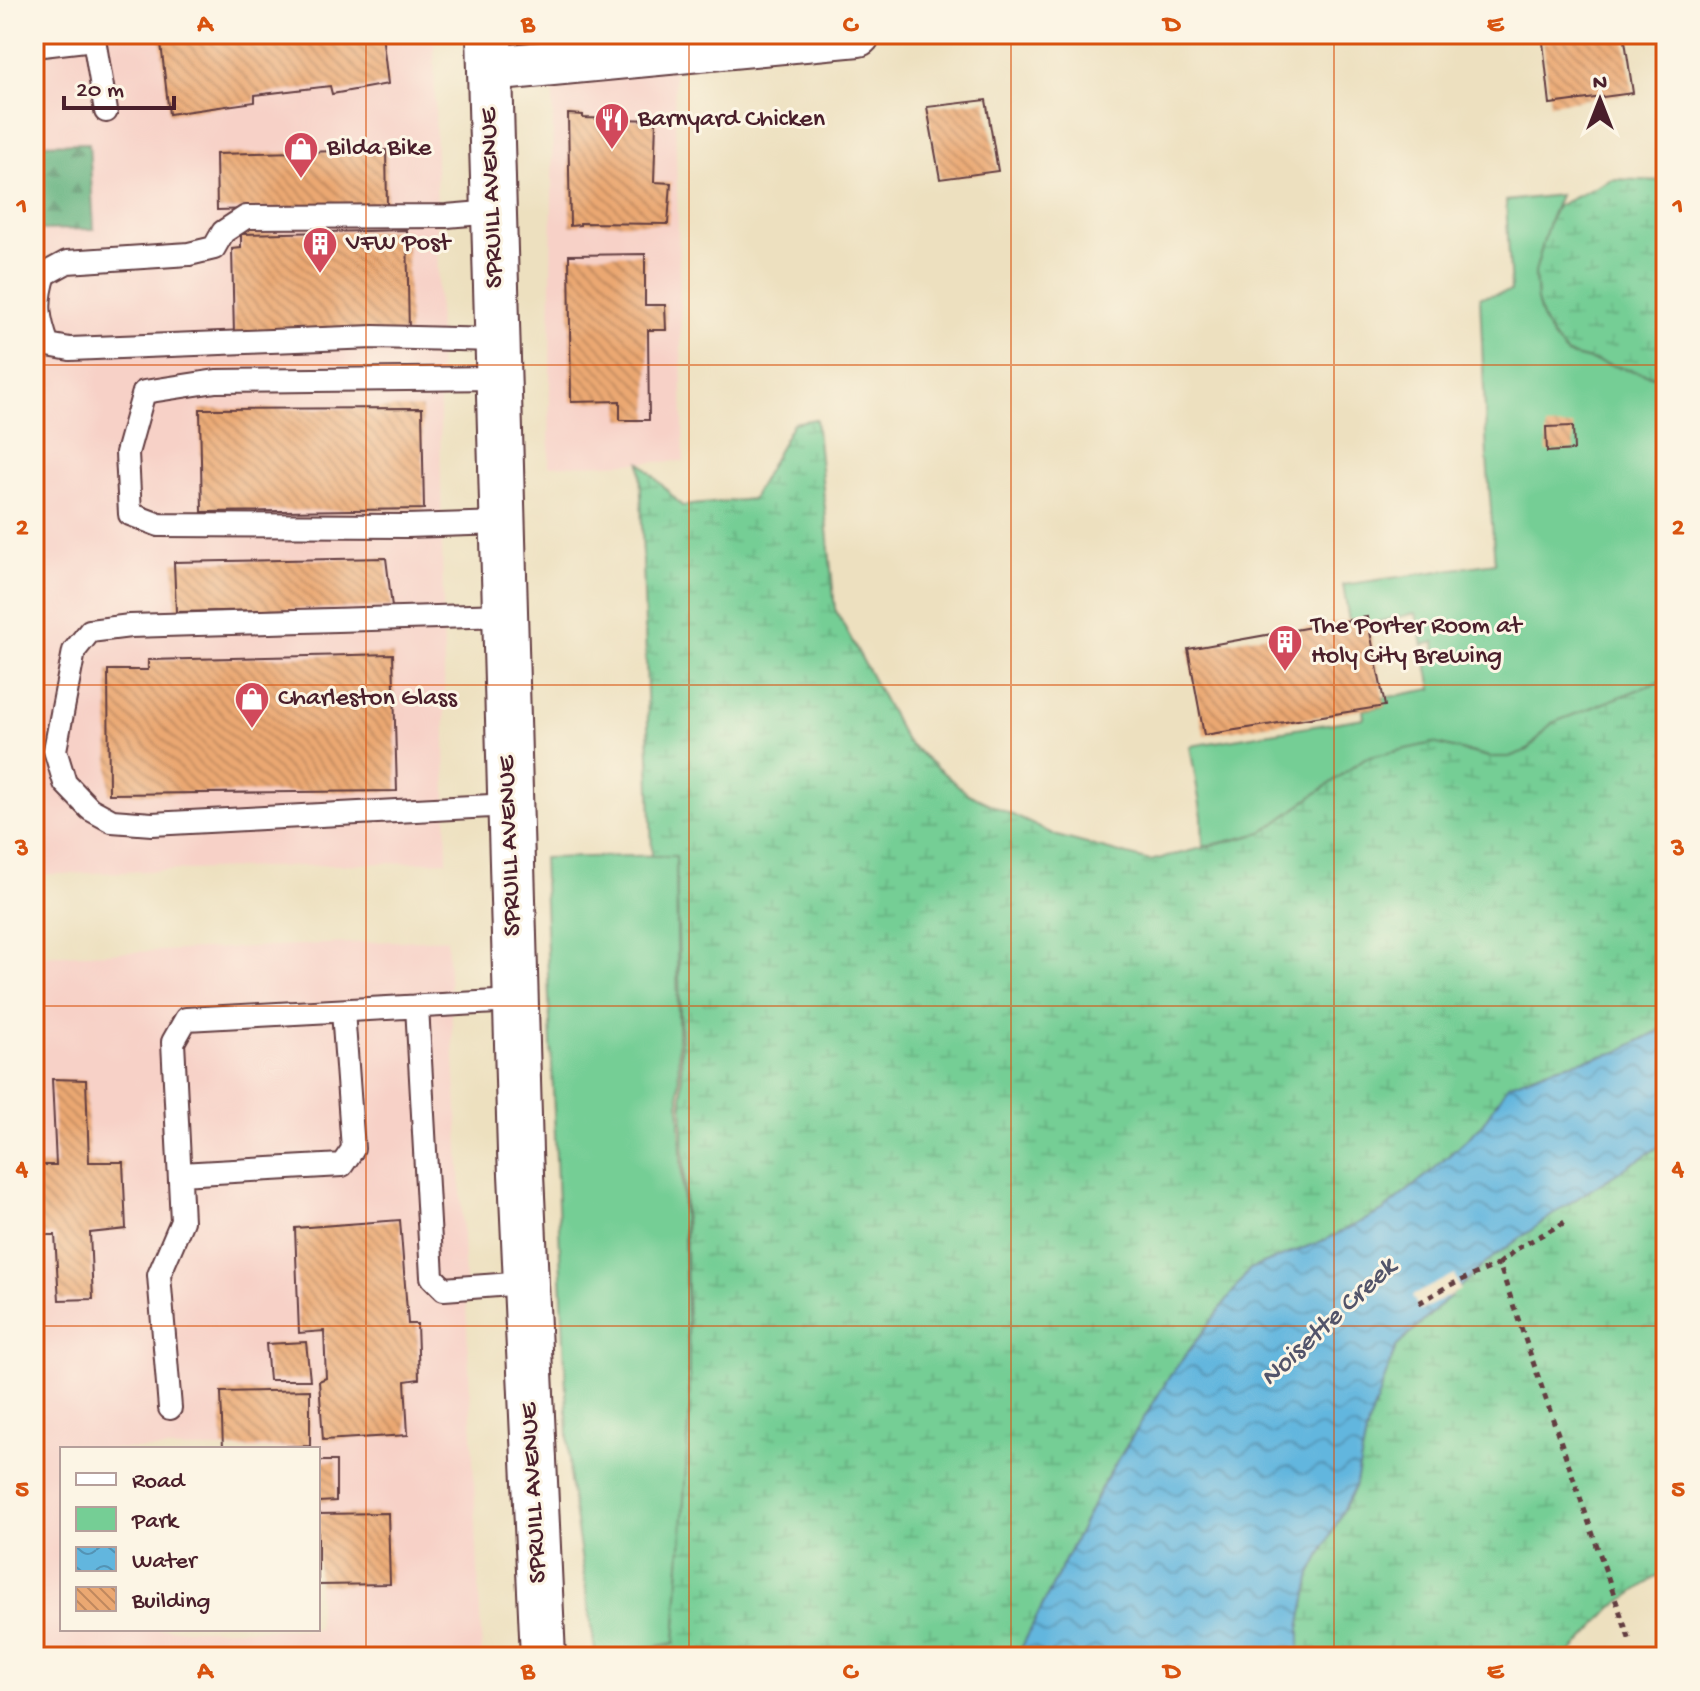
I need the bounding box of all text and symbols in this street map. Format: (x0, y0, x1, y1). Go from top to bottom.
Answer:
text: A (196, 11, 214, 42)
text: B (520, 11, 536, 42)
text: C (843, 11, 860, 42)
text: D (1162, 11, 1182, 42)
text: E (1487, 11, 1505, 42)
scale bar (64, 60, 174, 110)
north arrow (1560, 60, 1640, 140)
text: N (1593, 71, 1607, 97)
text: 20 m (76, 77, 124, 106)
restaurant icon: Barnyard Chicken (593, 101, 631, 151)
place label: Barnyard Chicken (637, 105, 826, 136)
street label: SPRUILL AVENUE (474, 106, 512, 289)
shop icon: Bilda Bike (282, 130, 320, 180)
place label: Bilda Bike (326, 134, 432, 165)
text: 1 (16, 193, 27, 224)
text: 1 (1672, 193, 1683, 224)
building icon: VFW Post (301, 225, 339, 275)
place label: VFW Post (345, 229, 452, 260)
text: 2 (16, 514, 29, 545)
text: 2 (1672, 514, 1685, 545)
place label: The Porter Room at Holy City Brewing (1309, 612, 1524, 673)
building icon: The Porter Room at Holy City Brewing (1266, 623, 1304, 673)
shop icon: Charleston Glass (233, 680, 271, 730)
place label: Charleston Glass (278, 684, 458, 715)
street label: SPRUILL AVENUE (492, 754, 530, 937)
text: 3 (14, 835, 29, 866)
text: 3 (1670, 835, 1685, 866)
text: 4 (15, 1155, 29, 1186)
text: 4 (1671, 1155, 1685, 1186)
water label: Noisette Creek (1254, 1250, 1406, 1394)
street label: SPRUILL AVENUE (515, 1401, 555, 1584)
legend (60, 1447, 320, 1631)
text: Road (132, 1468, 186, 1497)
text: 5 (15, 1476, 29, 1507)
text: 5 (1671, 1476, 1685, 1507)
text: Park (131, 1508, 180, 1537)
text: Water (132, 1548, 199, 1577)
text: Building (131, 1588, 210, 1617)
text: A (196, 1658, 214, 1689)
text: B (520, 1658, 536, 1689)
text: C (843, 1658, 860, 1689)
text: D (1162, 1658, 1182, 1689)
text: E (1487, 1658, 1505, 1689)

